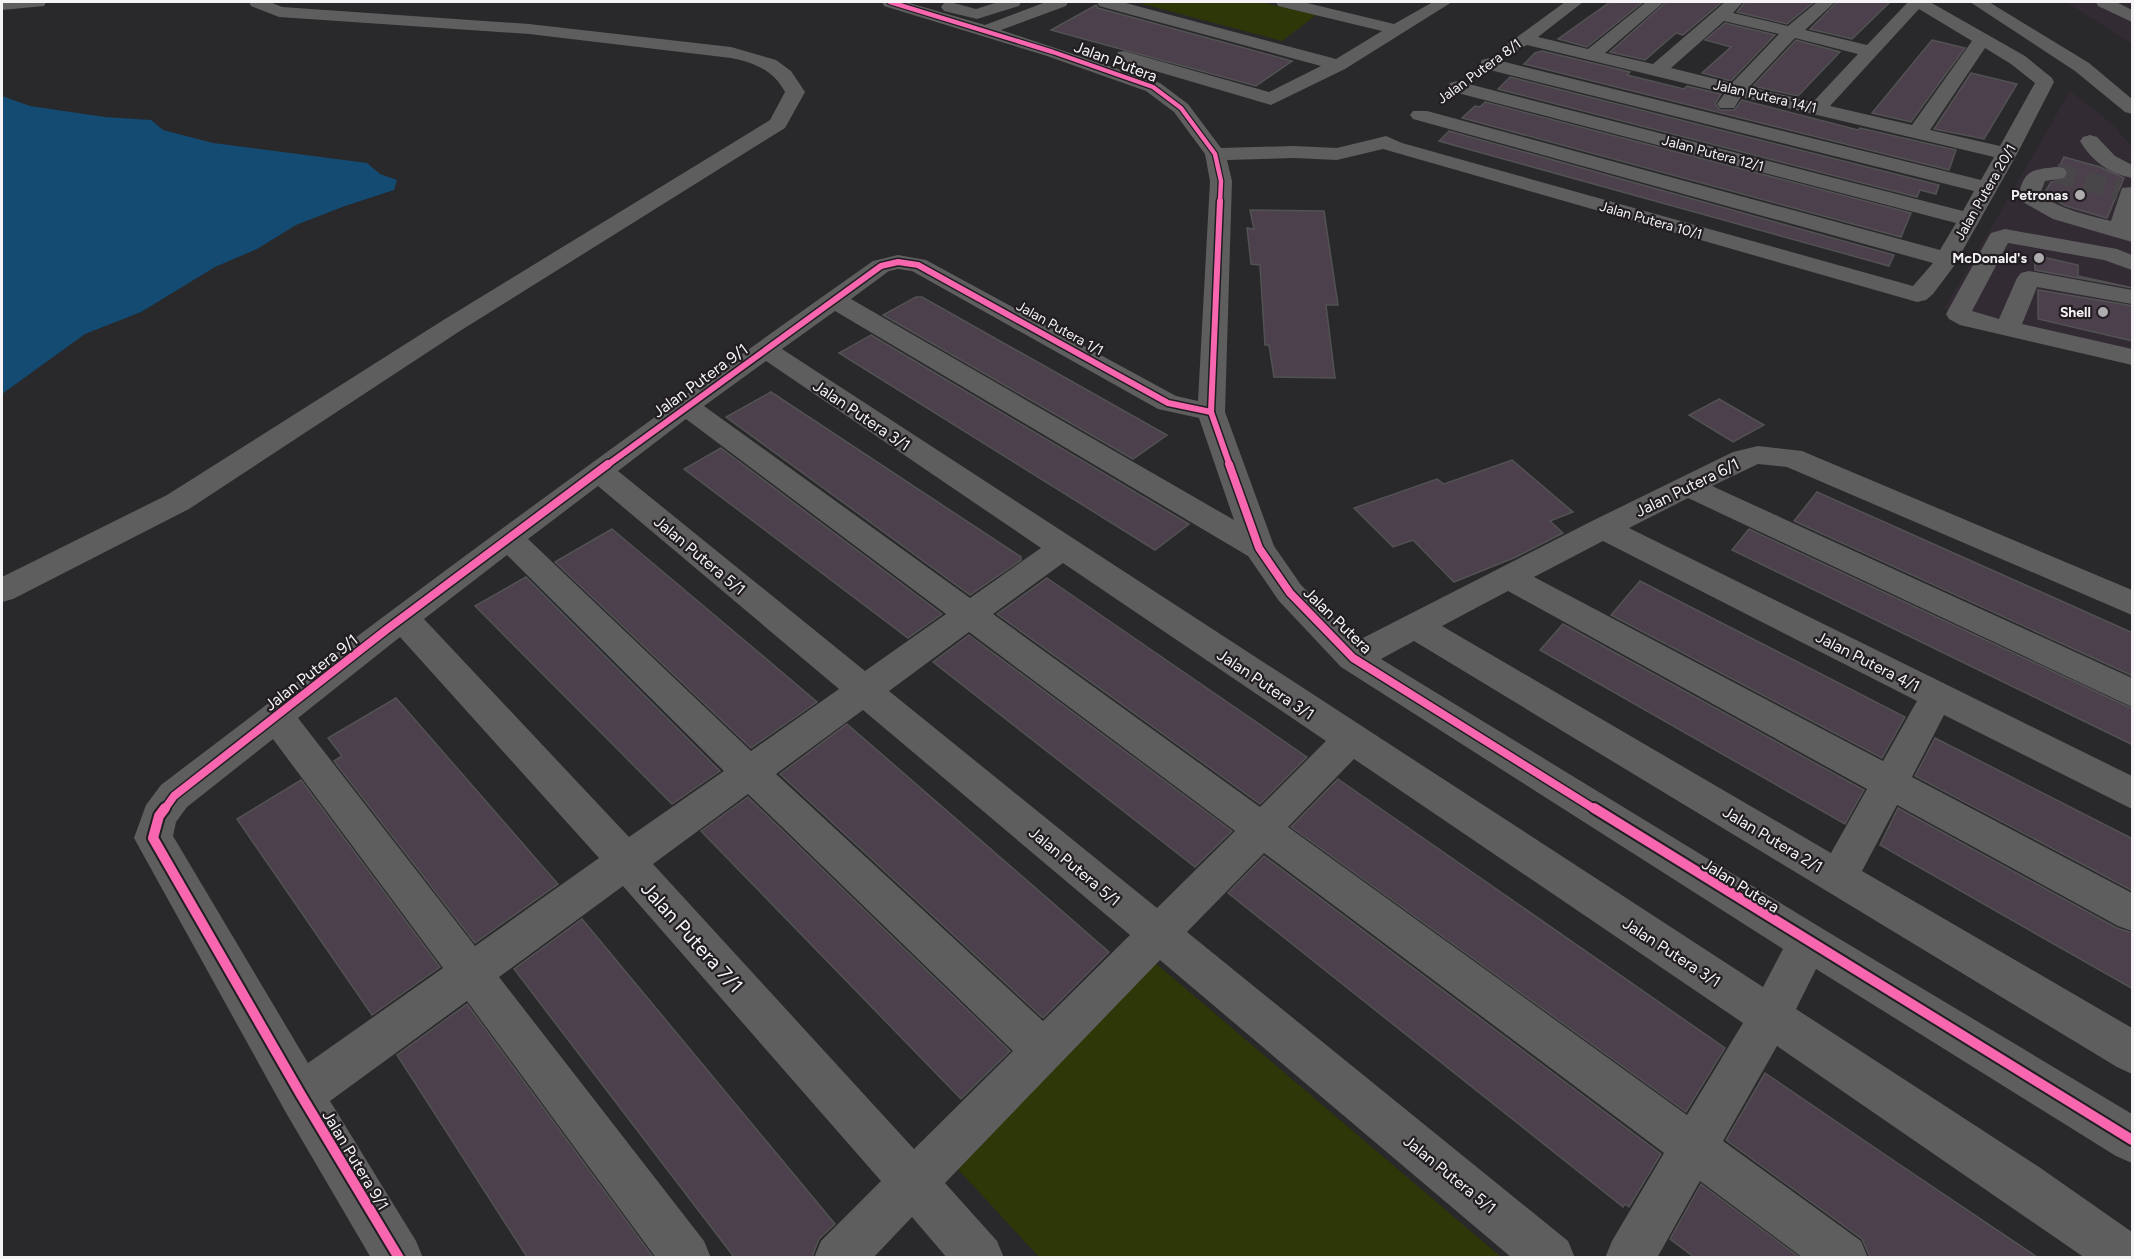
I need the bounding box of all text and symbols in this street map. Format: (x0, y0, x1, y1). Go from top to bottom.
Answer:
street label: Jalan Putera 8/1 (1434, 35, 1525, 108)
street label: Jalan Putera (1072, 37, 1160, 86)
street label: Jalan Putera 14/1 (1712, 76, 1818, 117)
street label: Jalan Putera 12/1 (1660, 132, 1766, 175)
street label: Jalan Putera 20/1 (1951, 141, 2020, 243)
place label: Petronas (2011, 187, 2068, 204)
marker: Petronas (2073, 188, 2087, 202)
street label: Jalan Putera 10/1 (1598, 198, 1704, 243)
place label: McDonald's (1952, 250, 2027, 267)
marker: McDonald's (2032, 251, 2046, 265)
street label: Jalan Putera 1/1 (1013, 298, 1106, 359)
place label: Shell (2060, 304, 2091, 321)
marker: Shell (2096, 305, 2110, 319)
street label: Jalan Putera 9/1 (649, 339, 752, 421)
street label: Jalan Putera 3/1 (810, 376, 914, 455)
street label: Jalan Putera 6/1 (1632, 454, 1742, 521)
street label: Jalan Putera 5/1 (650, 512, 749, 599)
street label: Jalan Putera (1300, 583, 1376, 658)
street label: Jalan Putera 4/1 (1813, 627, 1923, 696)
street label: Jalan Putera 9/1 (261, 630, 362, 715)
street label: Jalan Putera 3/1 (1214, 645, 1318, 724)
street label: Jalan Putera 2/1 (1719, 802, 1826, 877)
street label: Jalan Putera 5/1 (1025, 823, 1124, 910)
street label: Jalan Putera (1699, 854, 1783, 917)
street label: Jalan Putera 7/1 (636, 877, 748, 997)
street label: Jalan Putera 3/1 (1619, 914, 1724, 991)
street label: Jalan Putera 9/1 (318, 1107, 393, 1214)
street label: Jalan Putera 5/1 (1400, 1131, 1500, 1217)

